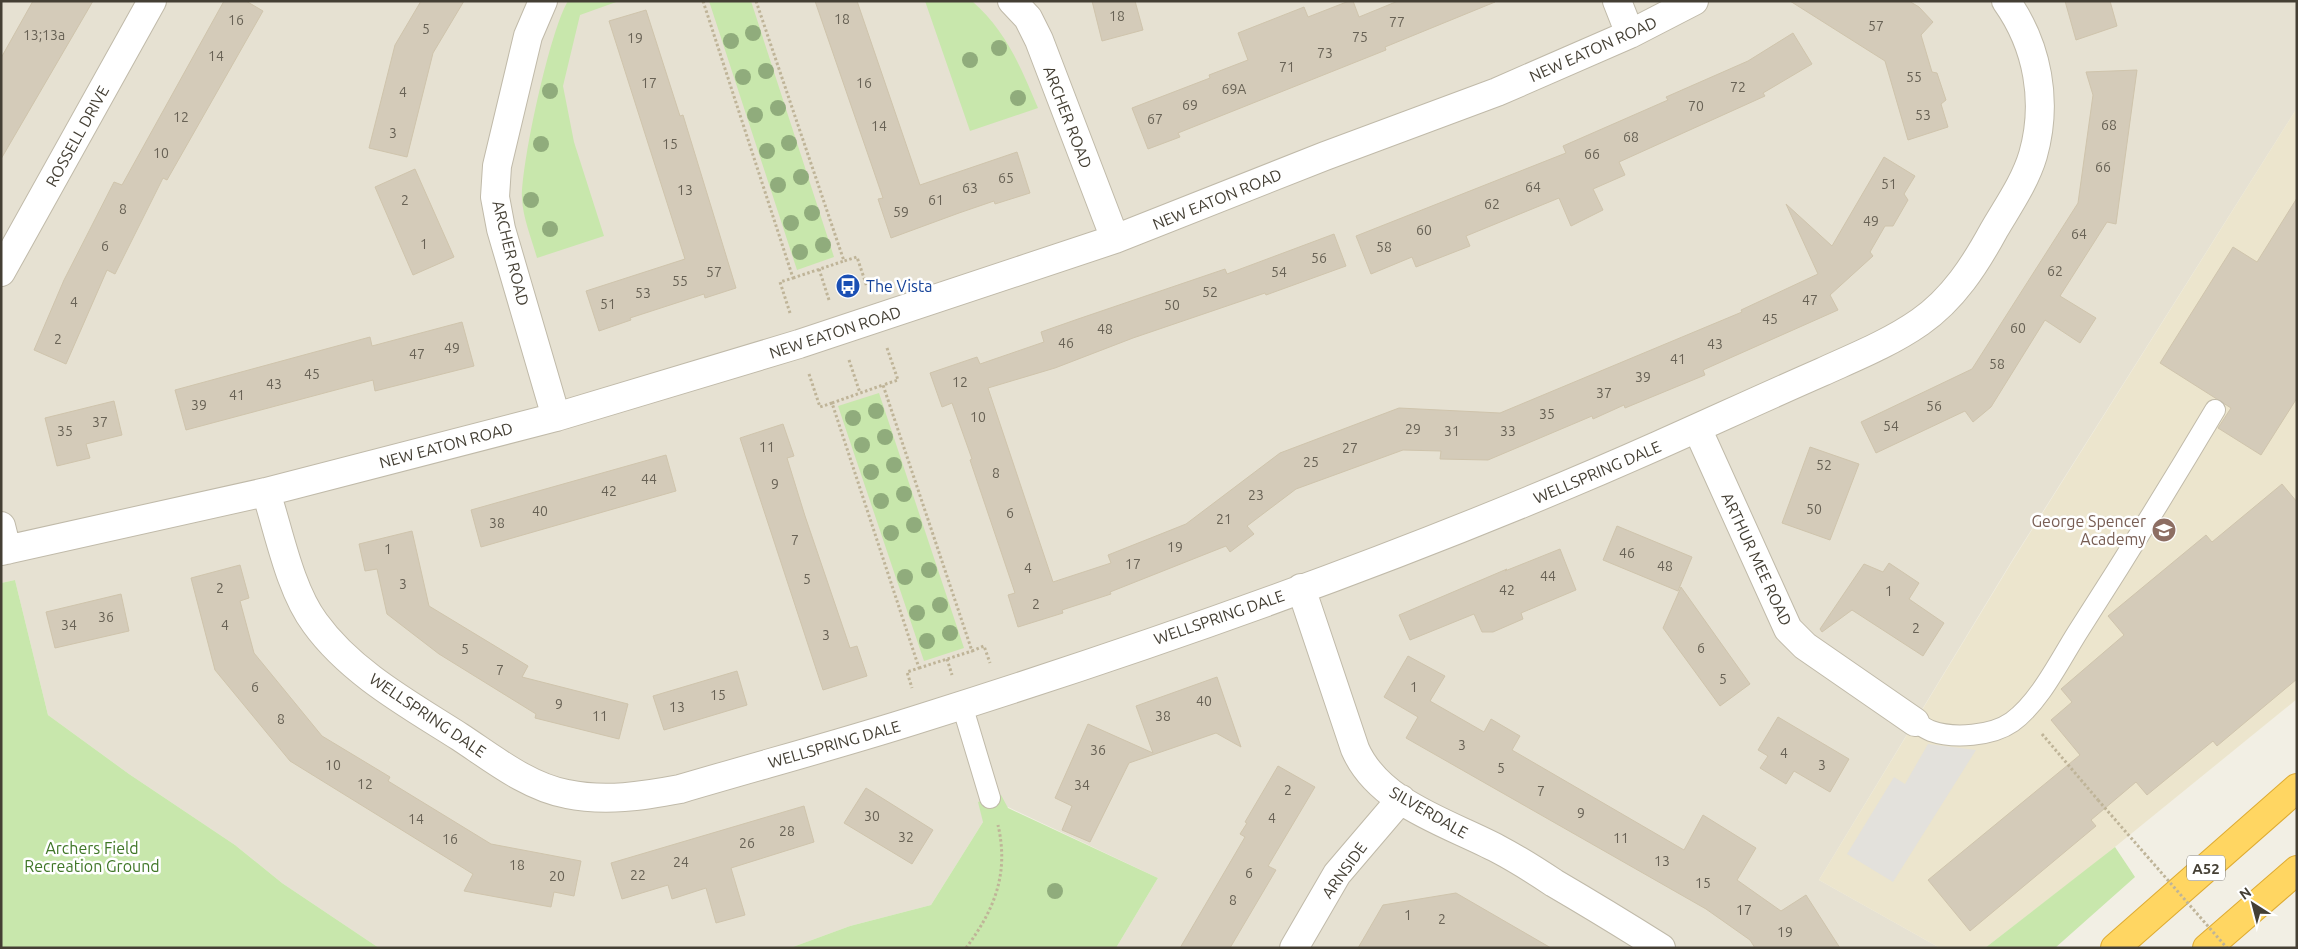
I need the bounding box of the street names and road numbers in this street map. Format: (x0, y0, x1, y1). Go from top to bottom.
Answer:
street label: NEW EATON ROAD (1526, 13, 1660, 85)
street label: ARCHER ROAD (1040, 63, 1096, 171)
street label: ROSSELL DRIVE (42, 82, 112, 190)
street label: NEW EATON ROAD (1150, 165, 1284, 233)
street label: ARCHER ROAD (489, 199, 533, 307)
street label: NEW EATON ROAD (767, 302, 903, 362)
street label: NEW EATON ROAD (377, 418, 515, 472)
street label: WELLSPRING DALE (1531, 437, 1663, 507)
street label: ARTHUR MEE ROAD (1718, 490, 1796, 628)
street label: WELLSPRING DALE (1151, 586, 1287, 648)
street label: WELLSPRING DALE (366, 669, 490, 761)
street label: WELLSPRING DALE (766, 717, 902, 771)
street label: SILVERDALE (1387, 782, 1471, 842)
street label: ARNSIDE (1318, 839, 1370, 901)
road number: A52 (2187, 856, 2225, 880)

